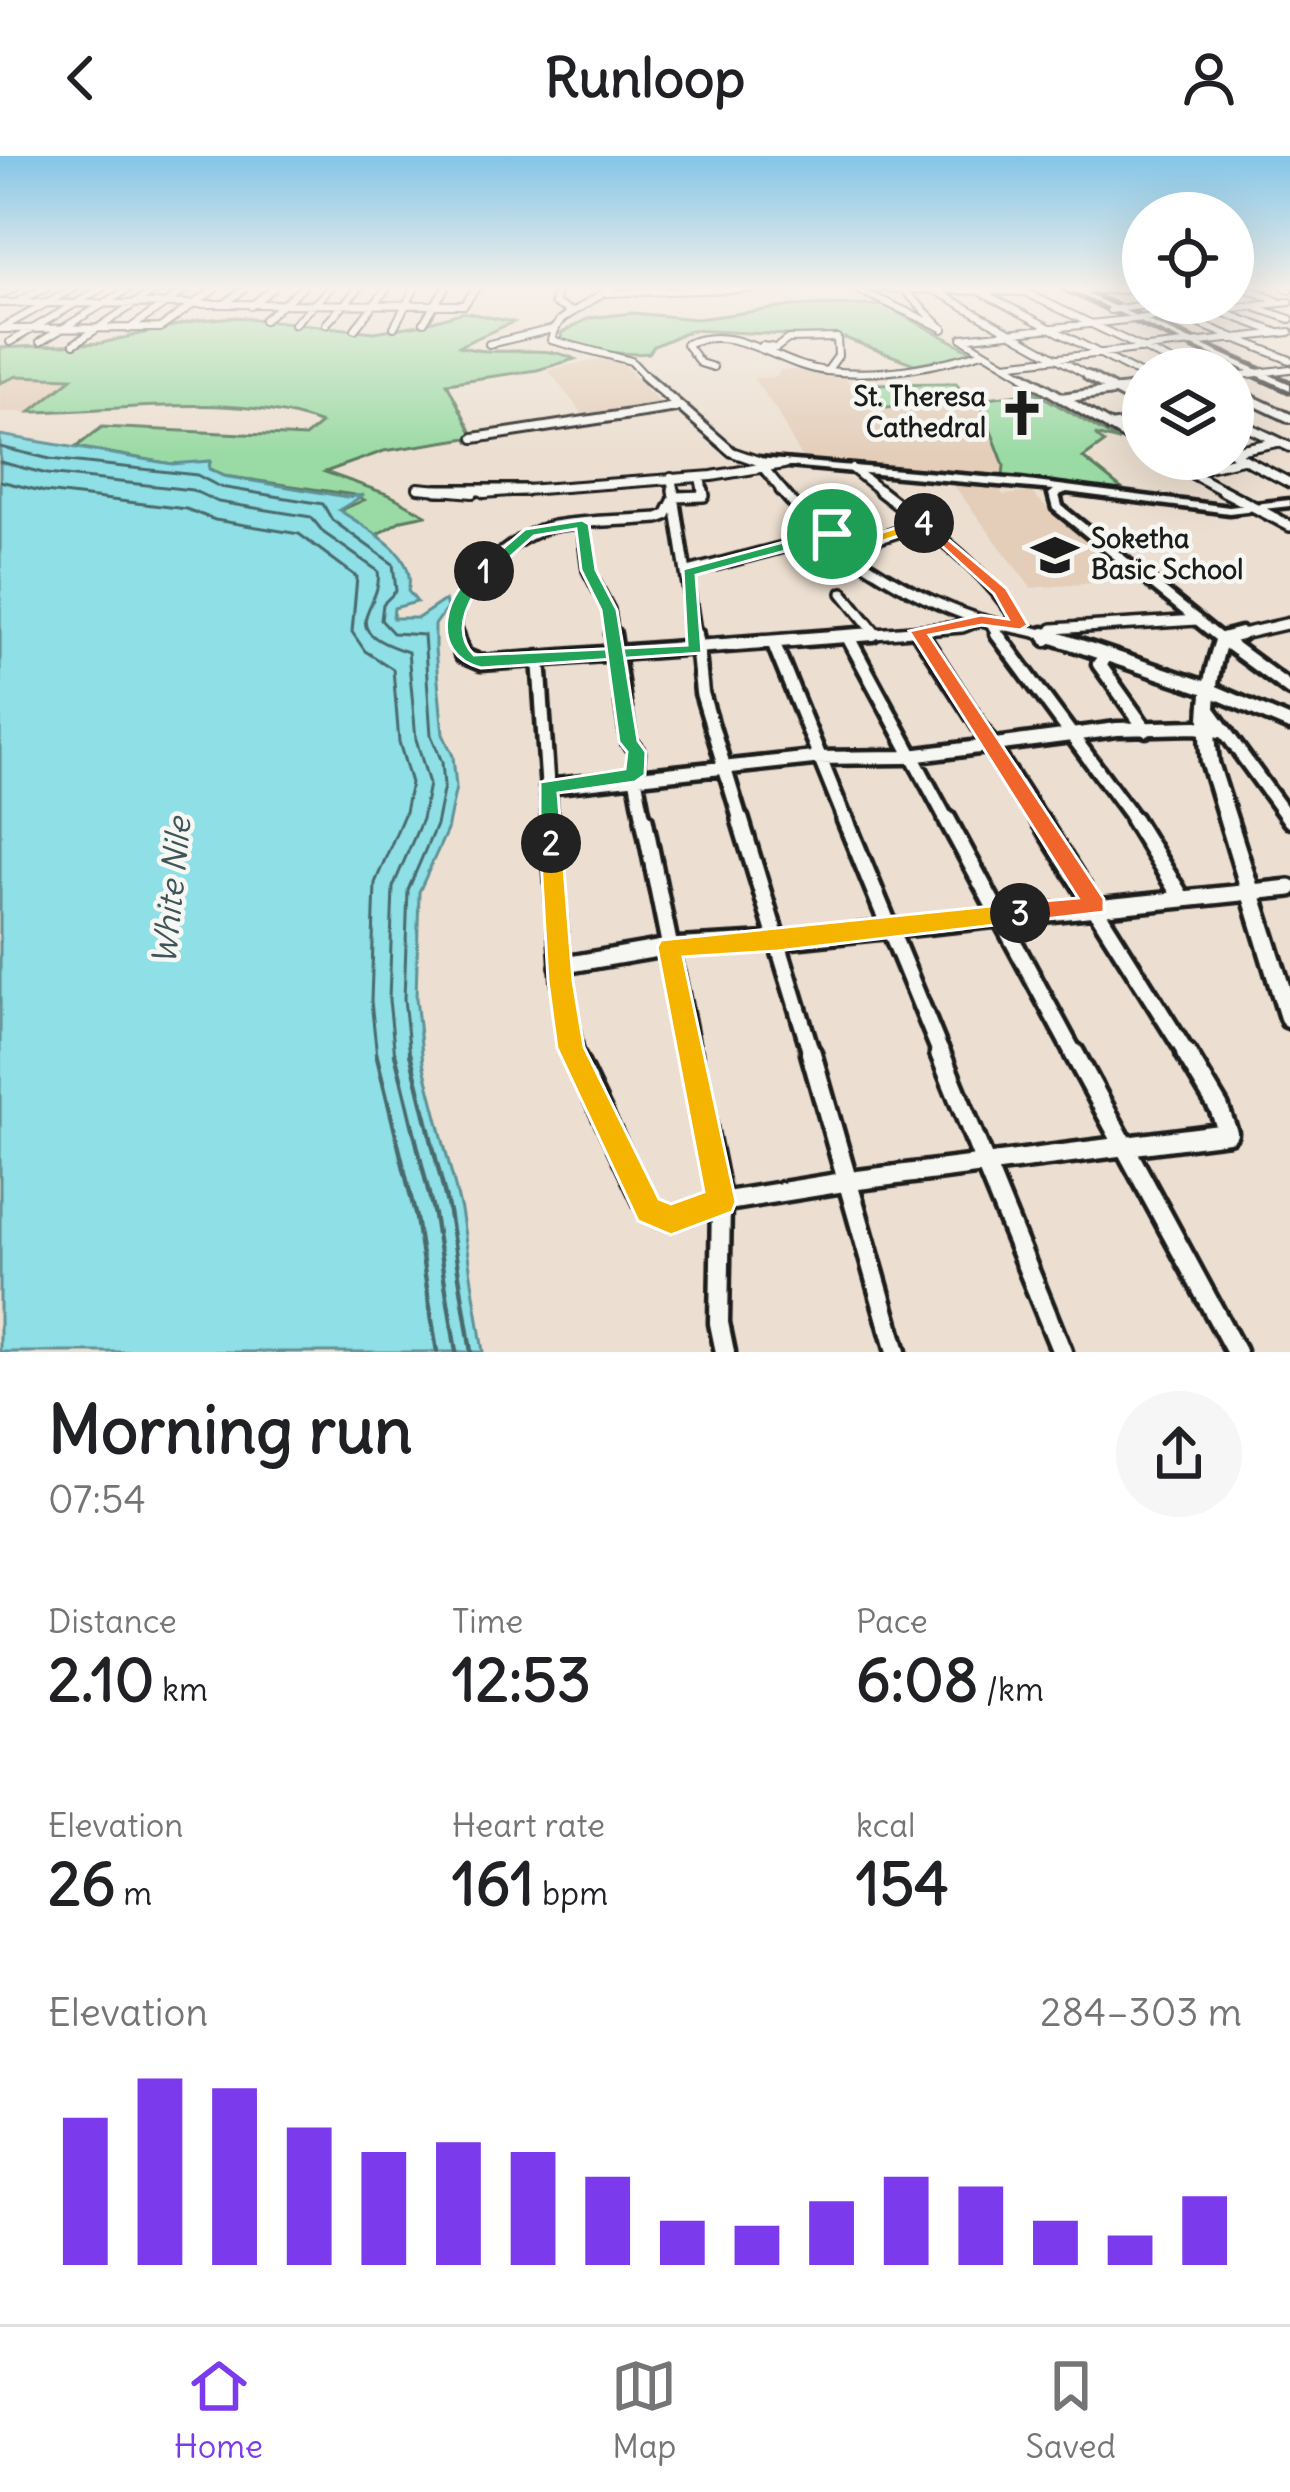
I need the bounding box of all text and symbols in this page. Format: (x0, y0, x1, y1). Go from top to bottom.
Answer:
text: Runloop (545, 44, 745, 112)
icon: back (48, 45, 114, 111)
icon: person (1176, 45, 1242, 111)
map controls (1122, 192, 1254, 480)
button: locate (1122, 192, 1254, 324)
button: layers (1122, 348, 1254, 480)
place label: St. Theresa Cathedral (854, 379, 986, 444)
church icon: St. Theresa Cathedral (997, 388, 1047, 438)
pin (781, 483, 883, 585)
pin: 4 (894, 493, 954, 553)
icon: arrive (799, 501, 865, 567)
text: 4 (914, 502, 934, 544)
place label: Soketha Basic School (1091, 521, 1243, 586)
school or university icon: Soketha Basic School (1030, 530, 1080, 580)
pin: 1 (454, 541, 514, 601)
text: 1 (477, 550, 491, 592)
water label: White Nile (142, 813, 200, 967)
pin: 2 (521, 813, 581, 873)
text: 2 (542, 822, 560, 864)
pin: 3 (990, 883, 1050, 943)
text: 3 (1011, 892, 1029, 934)
text: Morning run (48, 1388, 412, 1471)
button: share (1116, 1391, 1242, 1517)
text: 07:54 (48, 1475, 146, 1524)
text: Distance (48, 1600, 177, 1642)
text: Time (452, 1600, 523, 1642)
text: Pace (856, 1600, 928, 1642)
text: 2.10 (48, 1642, 154, 1717)
text: 12:53 (452, 1642, 591, 1717)
text: 6:08 (856, 1642, 978, 1717)
text: km (154, 1668, 208, 1710)
text: /km (978, 1668, 1044, 1710)
text: Elevation (48, 1804, 183, 1846)
text: Heart rate (452, 1804, 605, 1846)
text: kcal (856, 1804, 915, 1846)
text: 26 (48, 1846, 116, 1921)
text: 161 (452, 1846, 534, 1921)
text: 154 (856, 1846, 949, 1921)
text: m (116, 1872, 152, 1914)
text: bpm (534, 1872, 608, 1914)
text: Elevation (48, 1988, 208, 2037)
text: 284–303 m (1040, 1988, 1242, 2037)
tab: Home (174, 2353, 263, 2467)
tab: Map (611, 2353, 677, 2467)
tab: Saved (1025, 2353, 1116, 2467)

